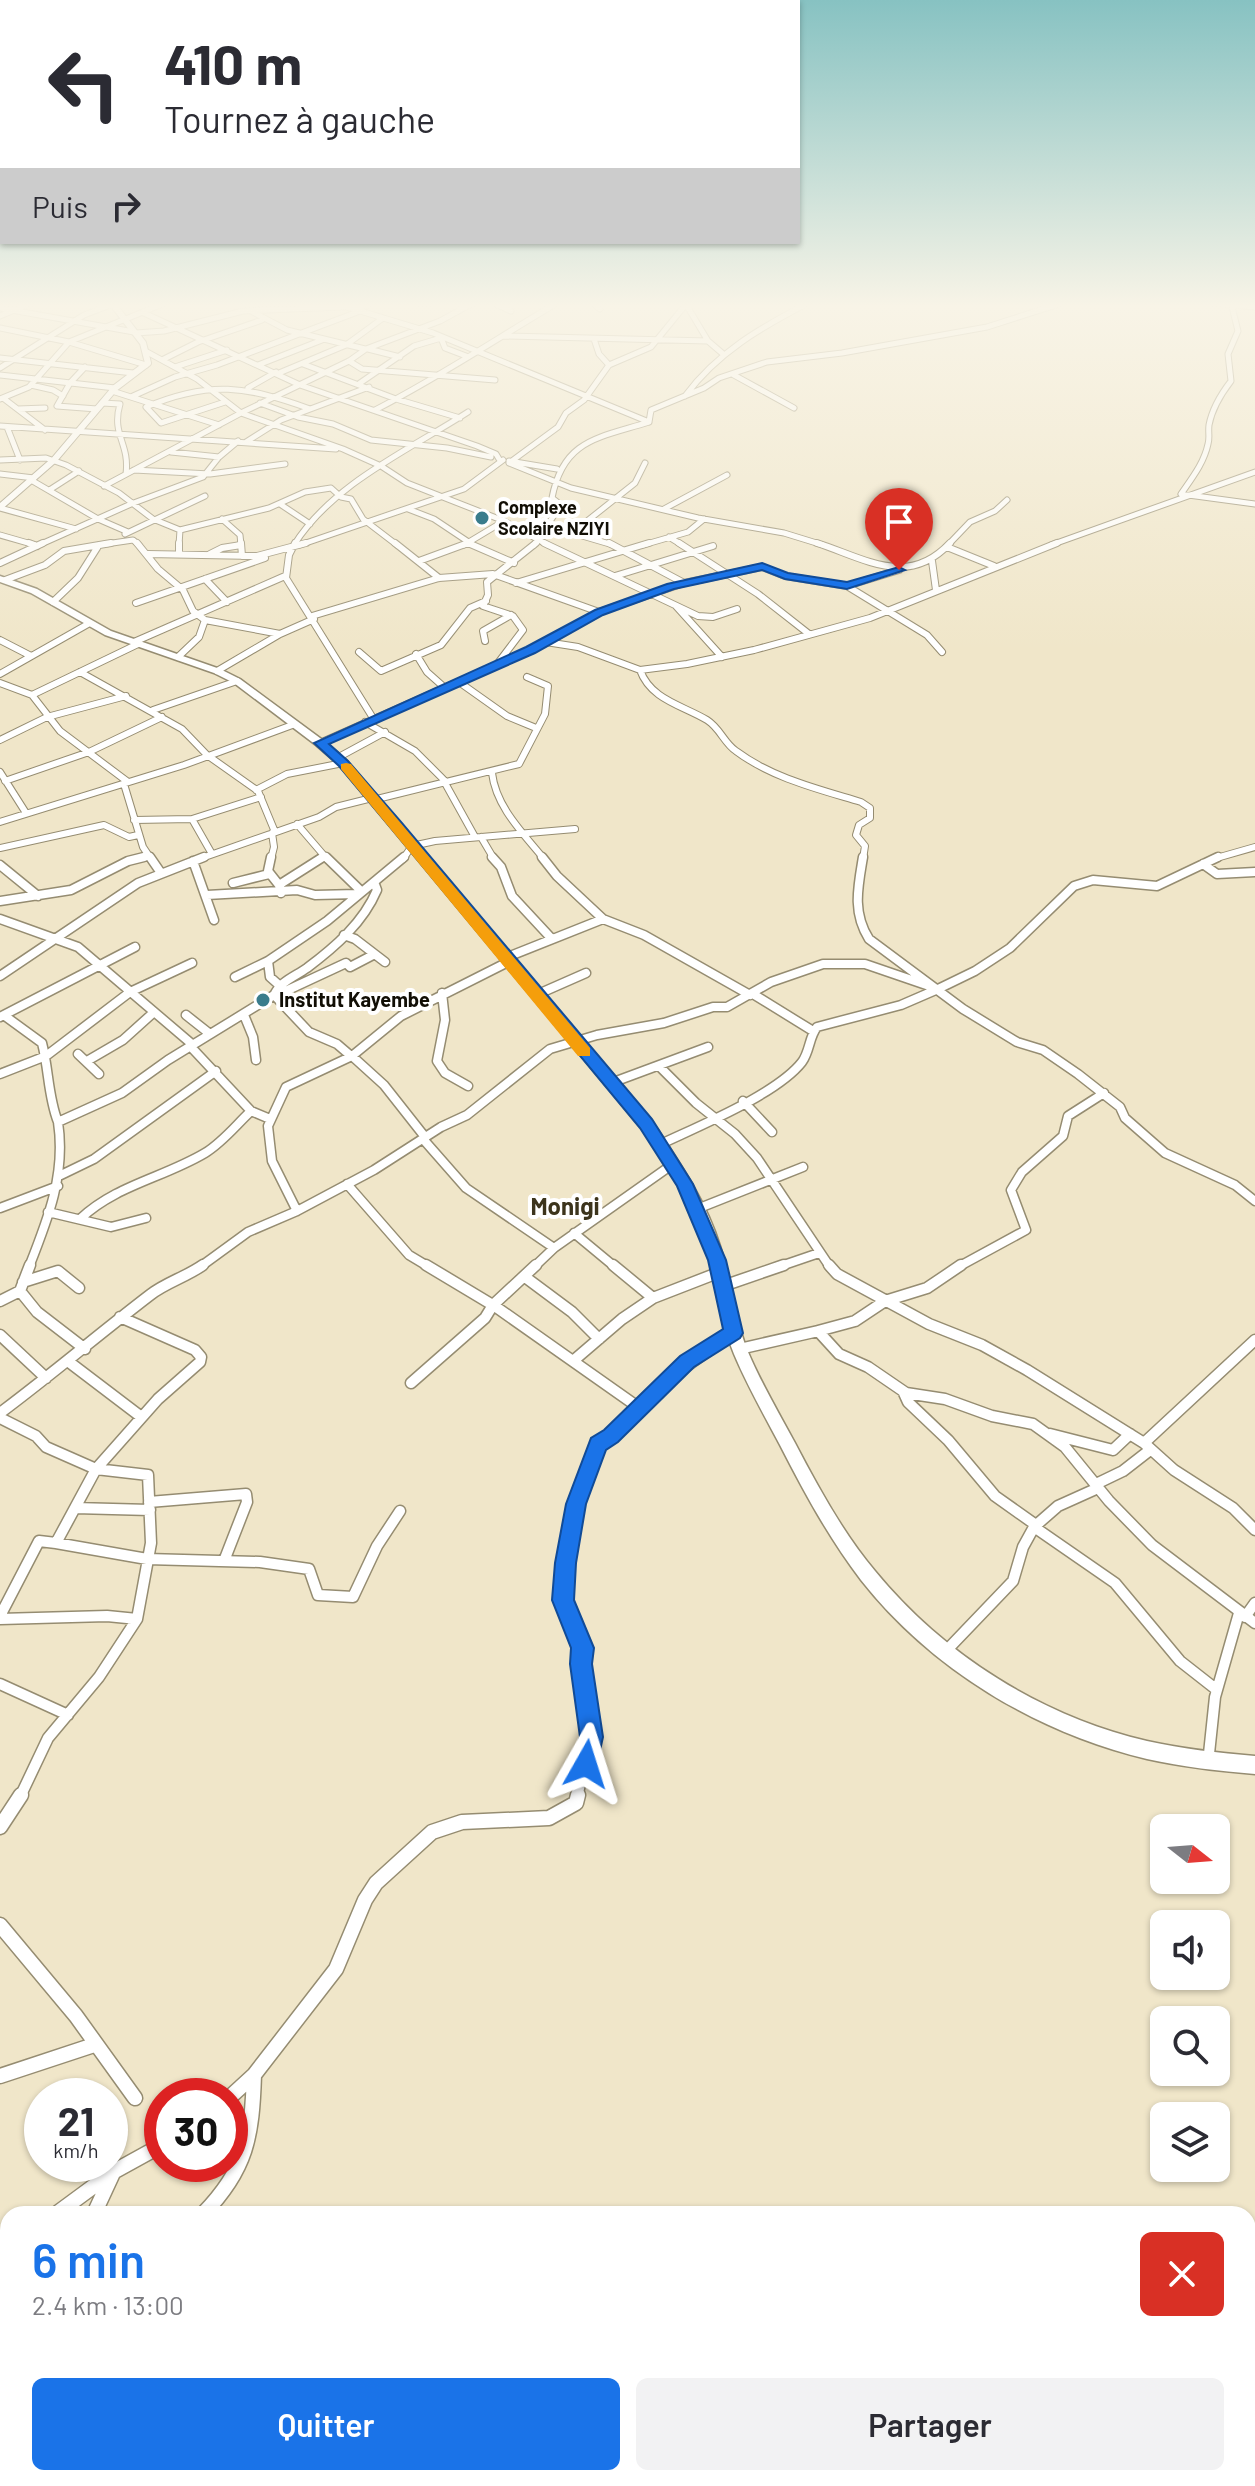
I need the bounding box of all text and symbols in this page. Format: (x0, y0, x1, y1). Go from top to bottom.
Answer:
text: 410 m (164, 29, 302, 96)
icon: left (32, 32, 136, 136)
text: Tournez à gauche (164, 97, 435, 140)
icon: right (104, 184, 148, 228)
text: Puis (32, 188, 88, 224)
pin (865, 488, 933, 570)
place label: Complexe Scolaire NZIYI (498, 496, 609, 539)
icon: arrive (877, 500, 921, 544)
marker: Complexe Scolaire NZIYI (473, 509, 491, 527)
place label: Institut Kayembe (279, 987, 430, 1011)
marker: Institut Kayembe (254, 991, 272, 1009)
district label: Monigi (530, 1191, 600, 1220)
position arrow (544, 1722, 628, 1806)
north arrow (1150, 1814, 1230, 1894)
map controls (1150, 1814, 1230, 2182)
button: sound (1150, 1910, 1230, 1990)
button: search (1150, 2006, 1230, 2086)
speed limit sign: 30 (144, 2078, 248, 2182)
text: 21 (58, 2096, 94, 2144)
button: layers (1150, 2102, 1230, 2182)
text: km/h (53, 2138, 99, 2162)
text: 6 min (32, 2230, 145, 2288)
button: close (1140, 2232, 1224, 2316)
text: 2.4 km · 13:00 (32, 2289, 184, 2320)
button: Quitter (32, 2378, 620, 2470)
button: Partager (636, 2378, 1224, 2470)

